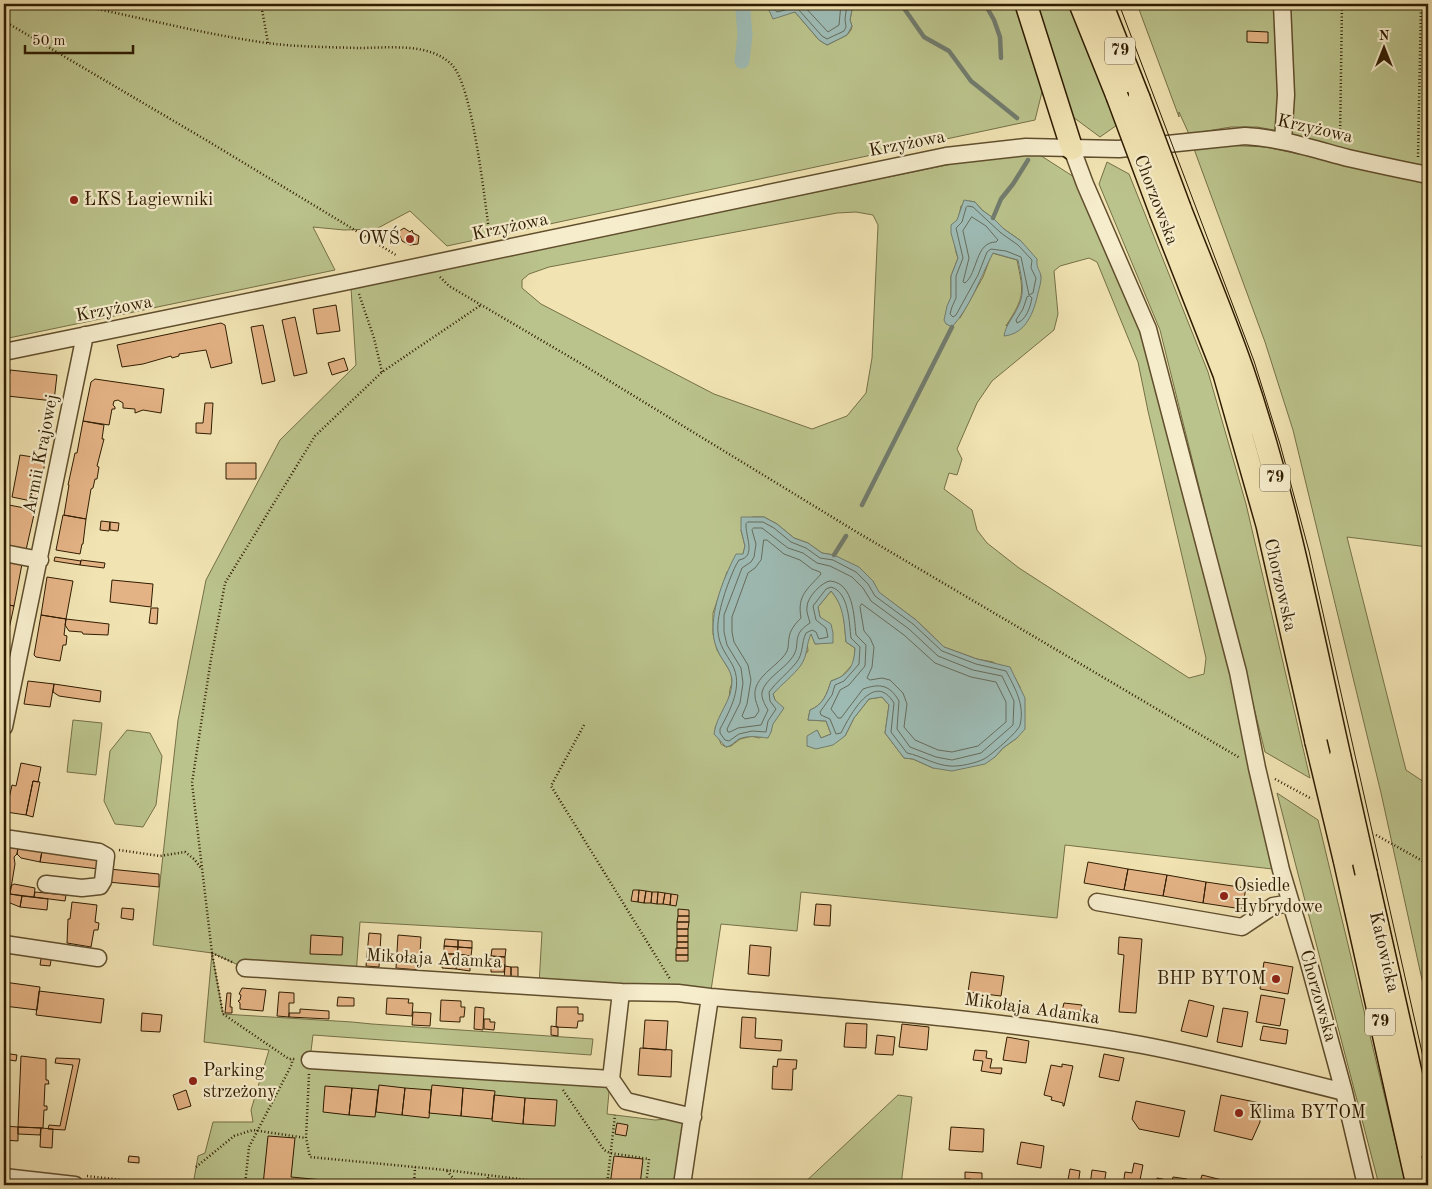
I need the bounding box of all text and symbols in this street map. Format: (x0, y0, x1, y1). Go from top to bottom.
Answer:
scale bar (25, 22, 132, 54)
north arrow (1360, 22, 1410, 72)
text: N (1379, 29, 1390, 43)
text: 50 m (32, 34, 66, 49)
road number: 79 (1105, 37, 1135, 64)
street label: Krzyżowa (1275, 112, 1355, 146)
street label: Krzyżowa (867, 128, 947, 160)
street label: Chorzowska (1131, 153, 1181, 248)
place label: ŁKS Łagiewniki (84, 191, 213, 209)
marker: ŁKS Łagiewniki (68, 194, 80, 206)
street label: Krzyżowa (470, 210, 550, 244)
place label: OWŚ (358, 225, 400, 248)
marker: OWŚ (404, 233, 416, 245)
street label: Krzyżowa (74, 293, 154, 325)
street label: Armii Krajowej (21, 393, 61, 515)
road number: 79 (1260, 464, 1290, 492)
street label: Chorzowska (1261, 537, 1299, 633)
place label: Osiedle Hybrydowe (1234, 877, 1322, 916)
marker: Osiedle Hybrydowe (1218, 890, 1230, 902)
street label: Katowicka (1366, 910, 1402, 994)
street label: Mikołaja Adamka (365, 946, 503, 972)
street label: Chorzowska (1296, 948, 1340, 1044)
place label: BHP BYTOM (1157, 970, 1266, 988)
marker: BHP BYTOM (1270, 973, 1282, 985)
street label: Mikołaja Adamka (963, 991, 1101, 1027)
road number: 79 (1365, 1009, 1395, 1036)
place label: Parking strzeżony (203, 1062, 277, 1101)
marker: Parking strzeżony (187, 1075, 199, 1087)
place label: Klima BYTOM (1249, 1104, 1366, 1122)
marker: Klima BYTOM (1233, 1107, 1245, 1119)

